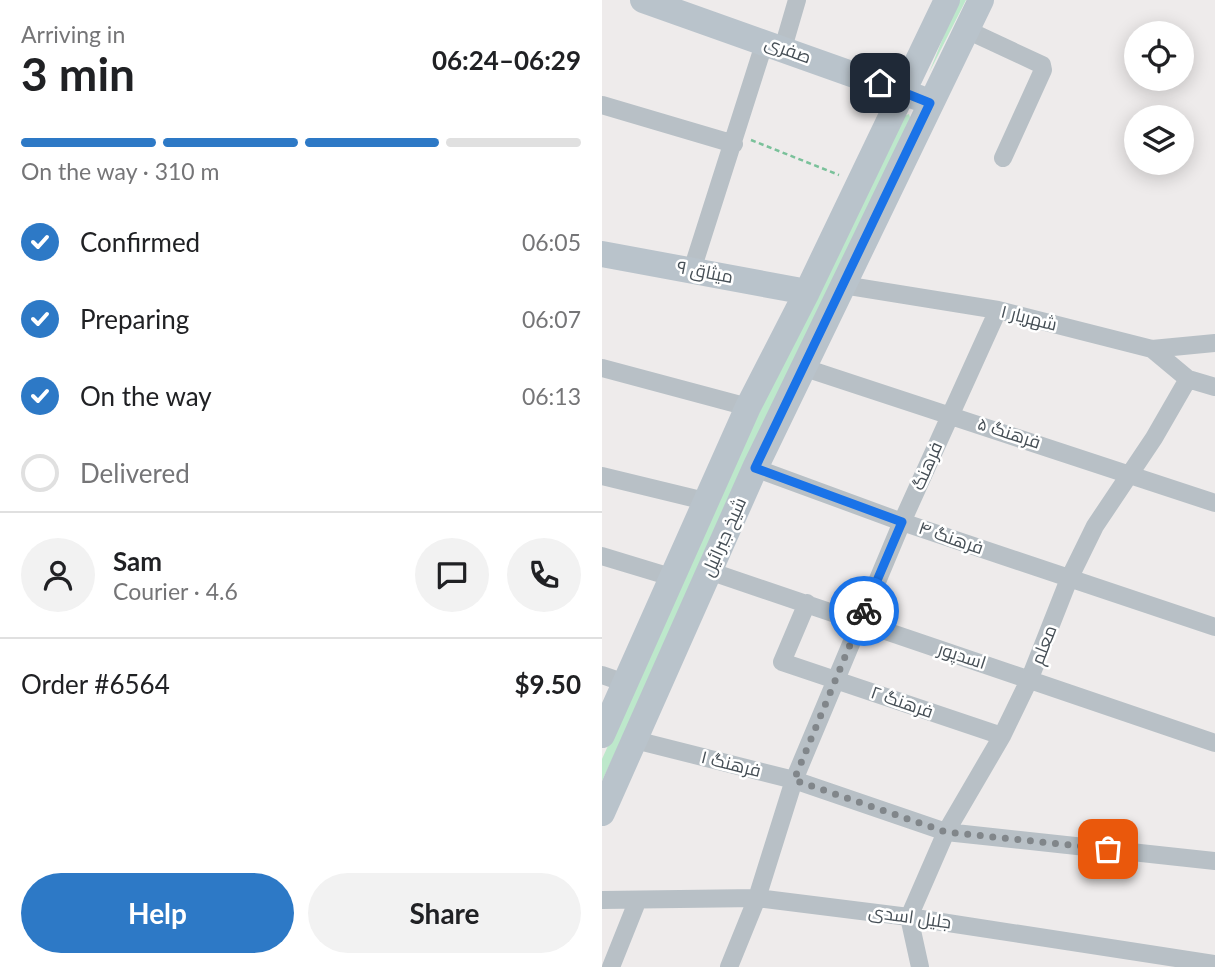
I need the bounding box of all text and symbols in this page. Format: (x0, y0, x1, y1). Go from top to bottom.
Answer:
text: Arriving in (21, 20, 125, 48)
map controls (1124, 21, 1194, 175)
button: locate (1124, 21, 1194, 91)
street label: صفری (762, 31, 815, 69)
text: 06:24–06:29 (432, 44, 581, 76)
text: 3 min (21, 46, 135, 101)
pin (850, 53, 910, 113)
icon: home (861, 64, 899, 102)
button: layers (1124, 105, 1194, 175)
text: On the way · 310 m (21, 157, 220, 185)
icon: check (21, 223, 59, 261)
text: Confirmed (80, 226, 200, 258)
text: 06:05 (522, 228, 581, 256)
street label: میثاق ۹ (675, 255, 735, 289)
street label: شهریار ۱ (999, 299, 1060, 336)
icon: check (21, 300, 59, 338)
text: Preparing (80, 303, 189, 335)
text: 06:07 (522, 305, 581, 333)
icon: check (21, 377, 59, 415)
text: On the way (80, 380, 212, 412)
text: 06:13 (522, 382, 581, 410)
street label: فرهنگ ۵ (975, 412, 1044, 454)
street label: فرهنگ (906, 438, 947, 494)
text: Delivered (80, 457, 190, 489)
street label: شیخ جبرائیل (696, 494, 752, 580)
street label: فرهنگ ۴ (916, 516, 987, 559)
button: person (21, 538, 95, 612)
button: chat (415, 538, 489, 612)
button: phone (507, 538, 581, 612)
text: Sam (113, 545, 162, 577)
courier (829, 576, 899, 646)
text: Courier · 4.6 (113, 577, 238, 605)
icon: bike (845, 592, 883, 630)
street label: معلم (1026, 622, 1062, 668)
street label: اسدپور (934, 637, 989, 675)
text: Order #6564 (21, 668, 170, 700)
text: $9.50 (515, 668, 581, 700)
street label: فرهنگ ۲ (868, 680, 937, 723)
street label: فرهنگ ۱ (699, 745, 763, 782)
pin (1078, 819, 1138, 879)
icon: bag (1089, 830, 1127, 868)
button: Help (21, 873, 294, 953)
button: Share (308, 873, 581, 953)
street label: جلیل اسدی (867, 899, 953, 934)

